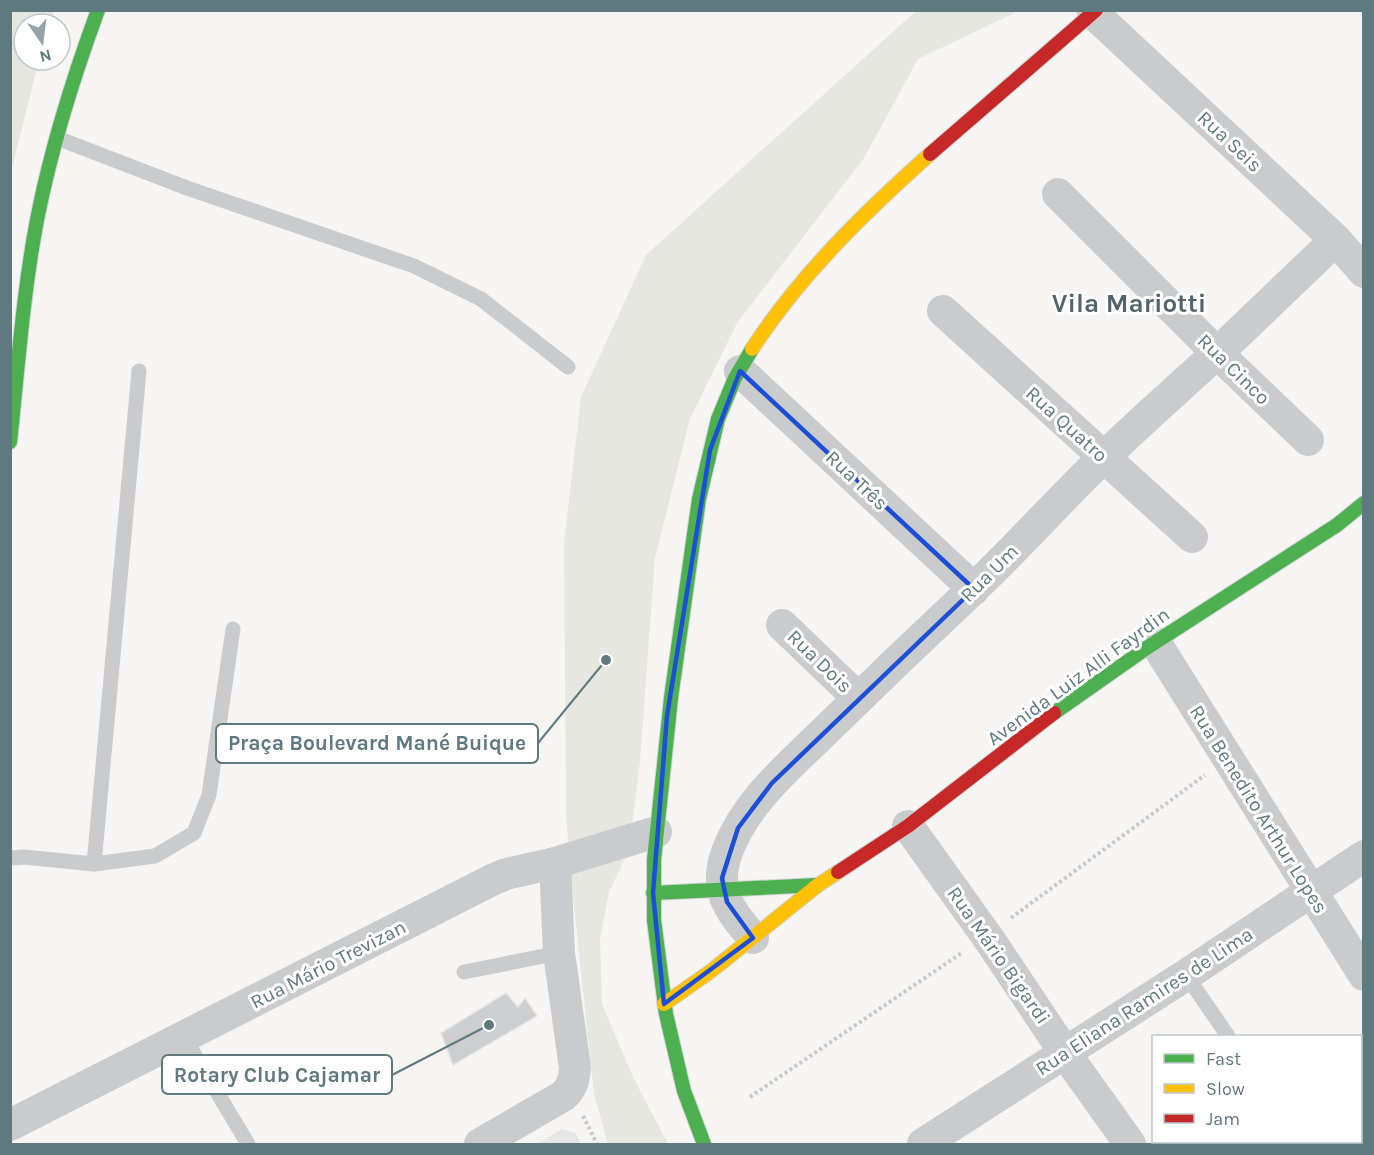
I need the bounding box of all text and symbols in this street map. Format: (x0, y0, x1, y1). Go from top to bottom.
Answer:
north arrow (12, 12, 72, 72)
text: N (38, 45, 53, 67)
street label: Rua Seis (1193, 106, 1266, 177)
district label: Vila Mariotti (1052, 288, 1206, 319)
street label: Rua Cinco (1193, 329, 1275, 409)
street label: Rua Quatro (1021, 382, 1112, 467)
street label: Rua Três (821, 446, 893, 515)
street label: Rua Um (956, 540, 1023, 607)
street label: Avenida Luiz Alli Fayrdin (983, 603, 1174, 750)
street label: Rua Dois (783, 625, 857, 698)
street label: Rua Benedito Arthur Lopes (1185, 701, 1332, 918)
callout: Praça Boulevard Mané Buique (216, 724, 538, 763)
text: Praça Boulevard Mané Buique (228, 731, 526, 756)
street label: Rua Mário Bigardi (943, 882, 1055, 1029)
street label: Rua Mário Trevizan (247, 915, 410, 1014)
street label: Rua Eliana Ramires de Lima (1031, 923, 1257, 1080)
legend (1152, 1035, 1362, 1143)
text: Fast (1206, 1048, 1241, 1070)
callout: Rotary Club Cajamar (162, 1055, 392, 1094)
text: Rotary Club Cajamar (174, 1063, 381, 1087)
text: Slow (1206, 1078, 1245, 1100)
text: Jam (1206, 1108, 1240, 1130)

